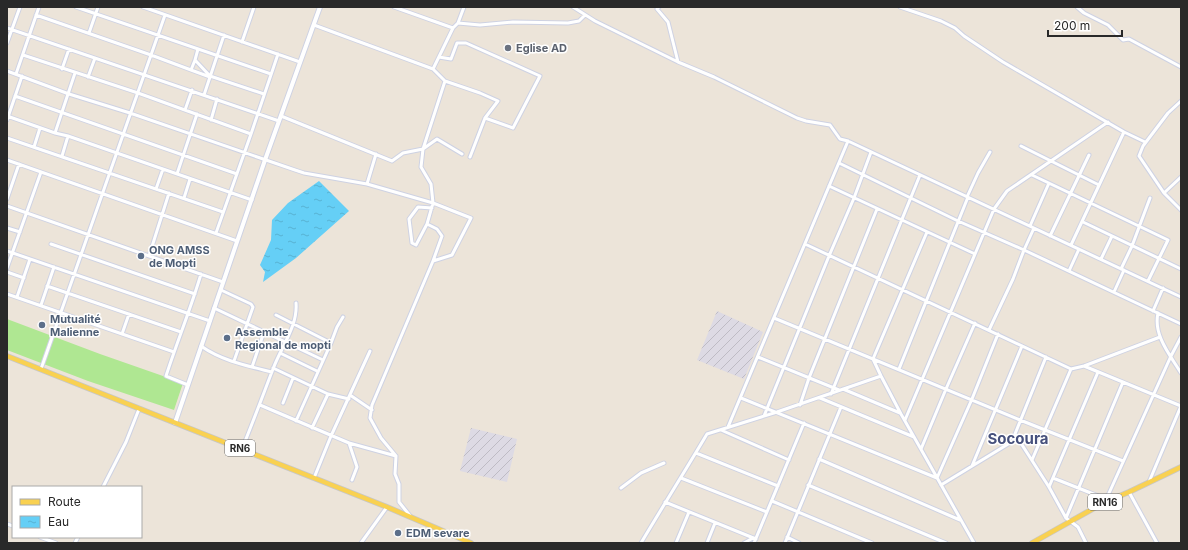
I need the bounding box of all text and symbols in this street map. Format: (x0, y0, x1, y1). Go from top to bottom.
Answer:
scale bar (1048, 12, 1122, 38)
text: 200 m (1054, 18, 1090, 33)
place label: Eglise AD (516, 41, 567, 55)
marker: Eglise AD (503, 43, 513, 53)
place label: ONG AMSS de Mopti (149, 243, 210, 270)
marker: ONG AMSS de Mopti (136, 251, 146, 261)
place label: Mutualité Malienne (50, 312, 101, 339)
marker: Mutualité Malienne (37, 320, 47, 330)
place label: Assemble Regional de mopti (235, 325, 331, 352)
marker: Assemble Regional de mopti (222, 333, 232, 343)
district label: Socoura (988, 429, 1049, 448)
road number: RN6 (225, 440, 255, 456)
legend (12, 486, 142, 538)
text: Route (48, 494, 81, 509)
road number: RN16 (1088, 494, 1122, 510)
text: Eau (48, 514, 69, 529)
place label: EDM sevare (406, 526, 470, 540)
marker: EDM sevare (393, 528, 403, 538)

